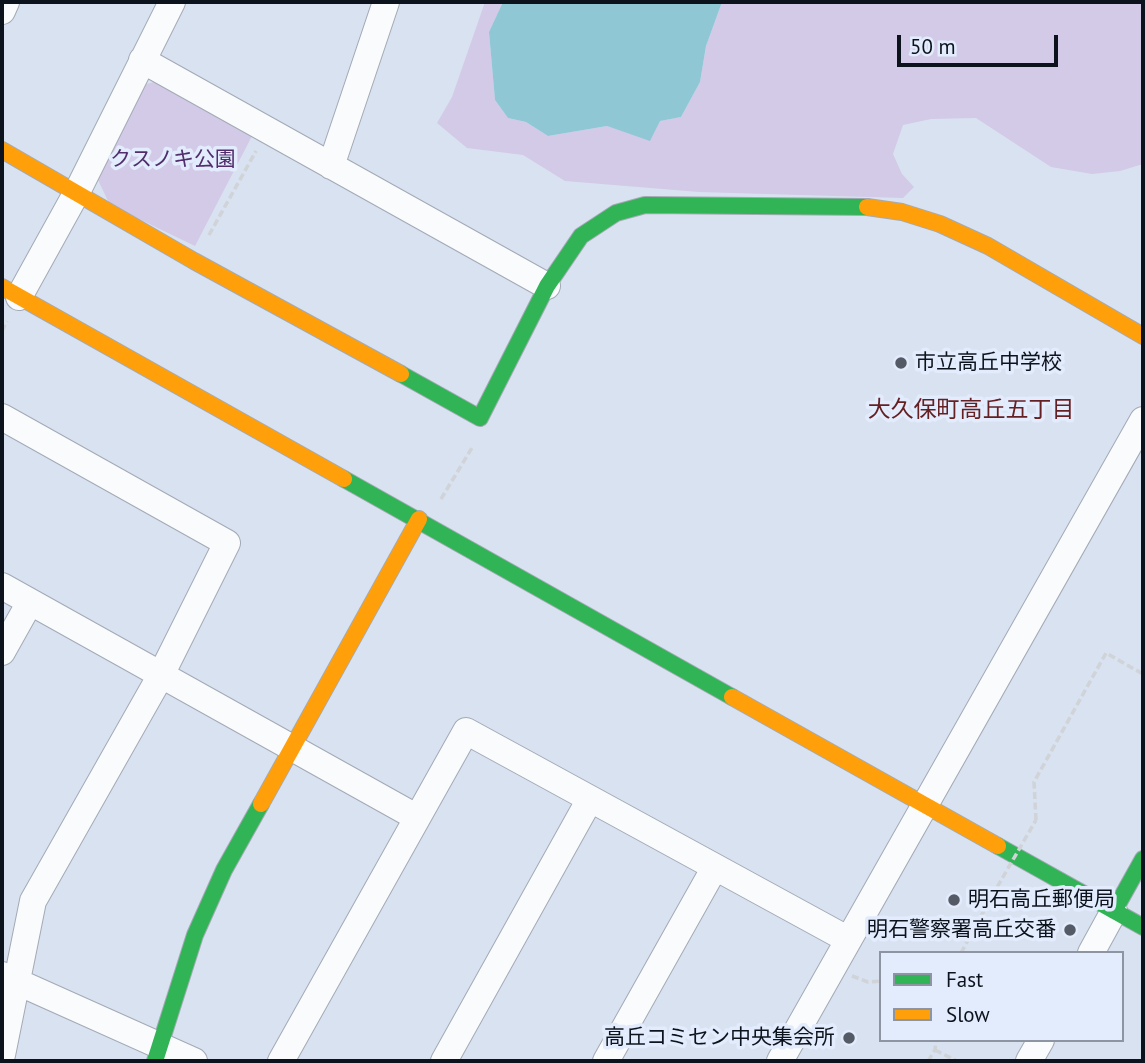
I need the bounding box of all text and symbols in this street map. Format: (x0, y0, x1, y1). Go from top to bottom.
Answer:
scale bar (900, 21, 1061, 65)
text: 50 m (910, 33, 956, 60)
park label: クスノキ公園 (110, 147, 236, 173)
place label: 市立高丘中学校 (915, 350, 1062, 376)
marker: 市立高丘中学校 (893, 355, 909, 371)
district label: 大久保町高丘五丁目 (868, 396, 1074, 424)
place label: 明石高丘郵便局 (968, 887, 1115, 913)
marker: 明石高丘郵便局 (946, 892, 962, 908)
place label: 明石警察署高丘交番 (867, 917, 1056, 943)
marker: 明石警察署高丘交番 (1062, 922, 1078, 938)
legend (879, 951, 1124, 1042)
text: Fast (946, 966, 983, 993)
text: Slow (946, 1001, 990, 1028)
place label: 高丘コミセン中央集会所 (604, 1025, 835, 1051)
marker: 高丘コミセン中央集会所 (841, 1030, 857, 1046)

